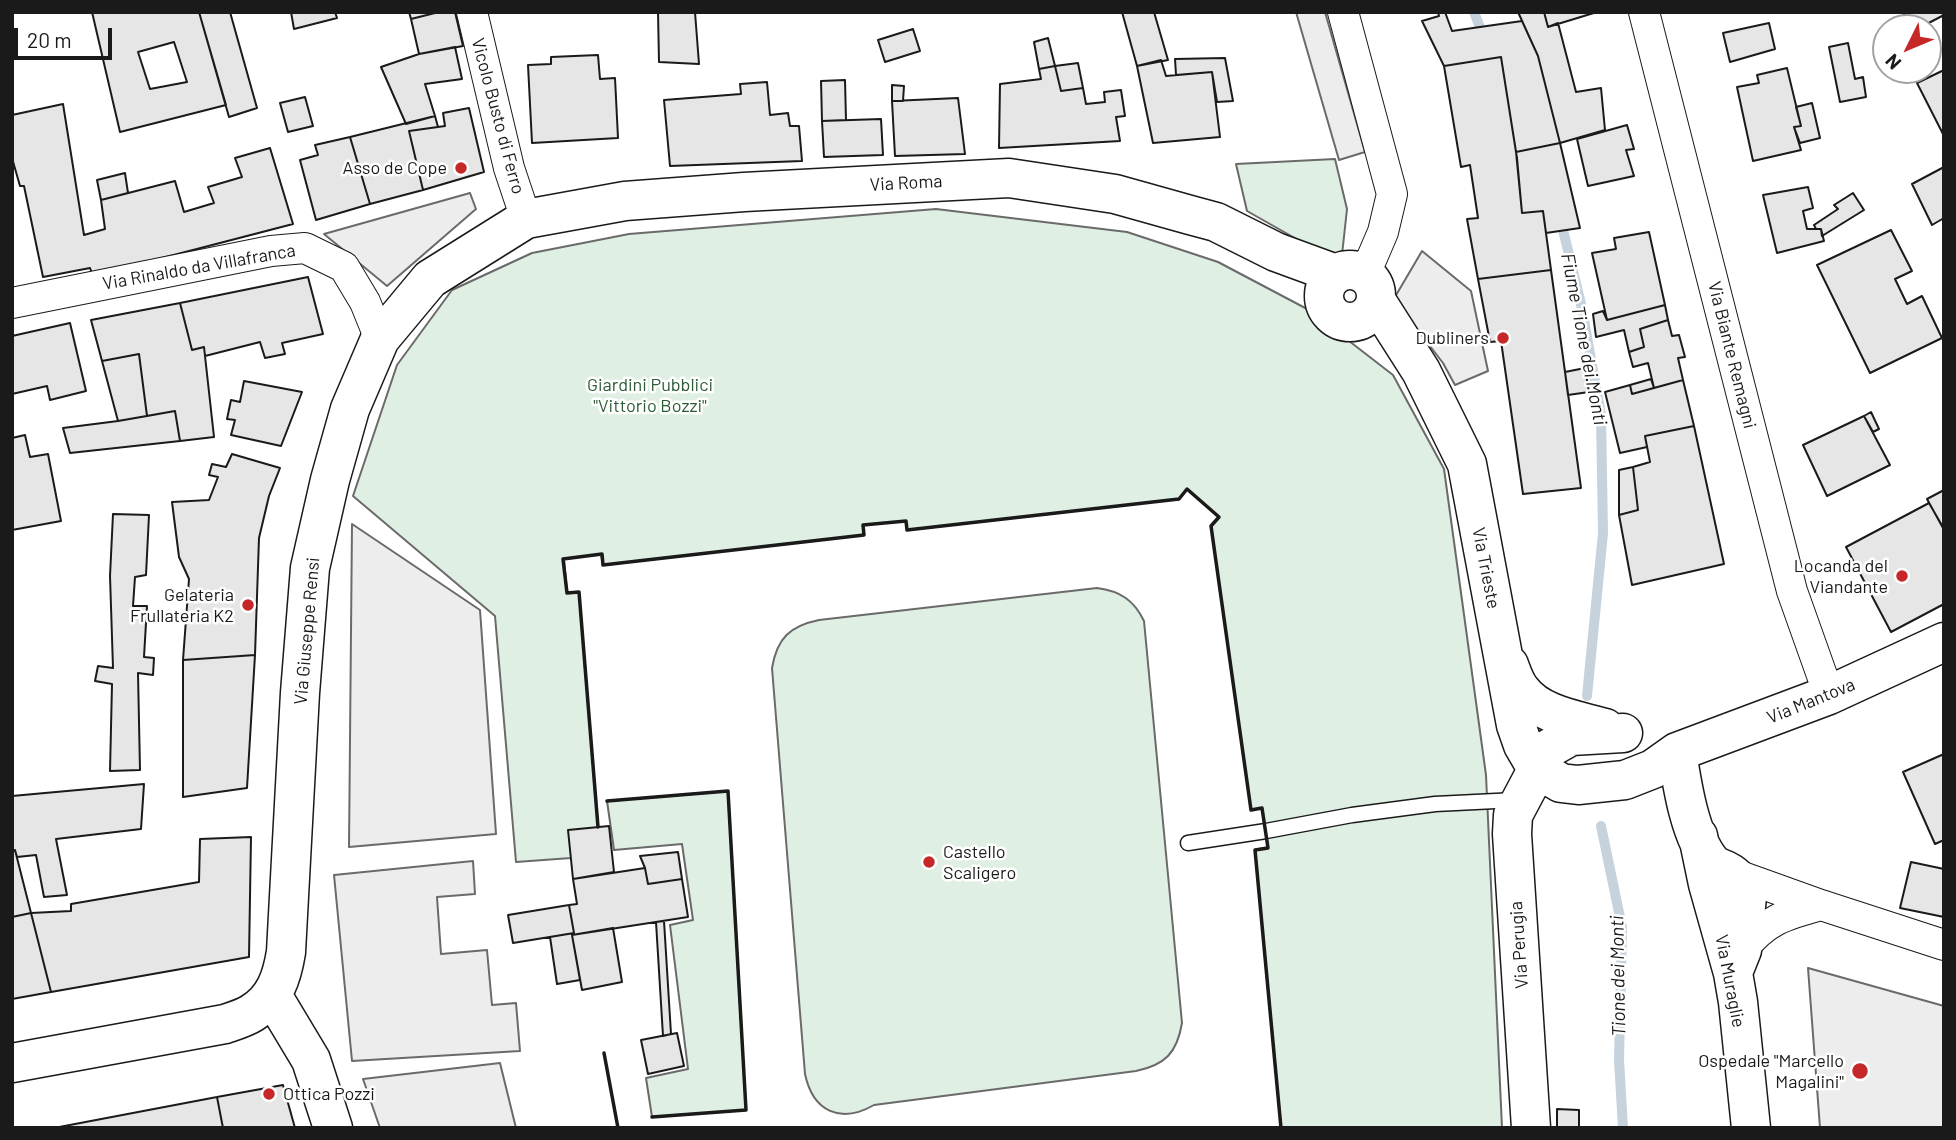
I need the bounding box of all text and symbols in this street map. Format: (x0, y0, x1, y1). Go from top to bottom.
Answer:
scale bar (18, 14, 116, 58)
north arrow (1872, 14, 1942, 84)
text: 20 m (27, 27, 72, 52)
street label: Vicolo Busto di Ferro (467, 36, 529, 196)
text: N (1880, 50, 1905, 75)
place label: Asso de Cope (342, 157, 447, 179)
marker: Asso de Cope (453, 160, 469, 176)
street label: Via Roma (869, 170, 943, 196)
street label: Via Rinaldo da Villafranca (101, 239, 297, 295)
water label: Fiume Tione dei Monti (1556, 251, 1612, 427)
street label: Via Biante Remagni (1703, 279, 1761, 431)
place label: Dubliners (1416, 327, 1489, 349)
marker: Dubliners (1495, 330, 1511, 346)
park label: Giardini Pubblici "Vittorio Bozzi" (587, 374, 713, 416)
street label: Via Trieste (1468, 526, 1504, 610)
place label: Locanda del Viandante (1794, 555, 1888, 598)
street label: Via Giuseppe Rensi (290, 556, 324, 706)
marker: Locanda del Viandante (1894, 568, 1910, 584)
place label: Gelateria Frullateria K2 (130, 584, 234, 626)
marker: Gelateria Frullateria K2 (240, 597, 256, 613)
street label: Via Mantova (1764, 674, 1858, 728)
place label: Castello Scaligero (943, 841, 1016, 884)
marker: Castello Scaligero (921, 854, 937, 870)
street label: Via Perugia (1505, 901, 1533, 989)
water label: Tione dei Monti (1606, 915, 1630, 1037)
street label: Via Muraglie (1710, 933, 1750, 1029)
place label: Ospedale "Marcello Magalini" (1698, 1050, 1844, 1092)
marker: Ospedale "Marcello Magalini" (1850, 1061, 1870, 1081)
place label: Ottica Pozzi (283, 1083, 375, 1105)
marker: Ottica Pozzi (261, 1086, 277, 1102)

